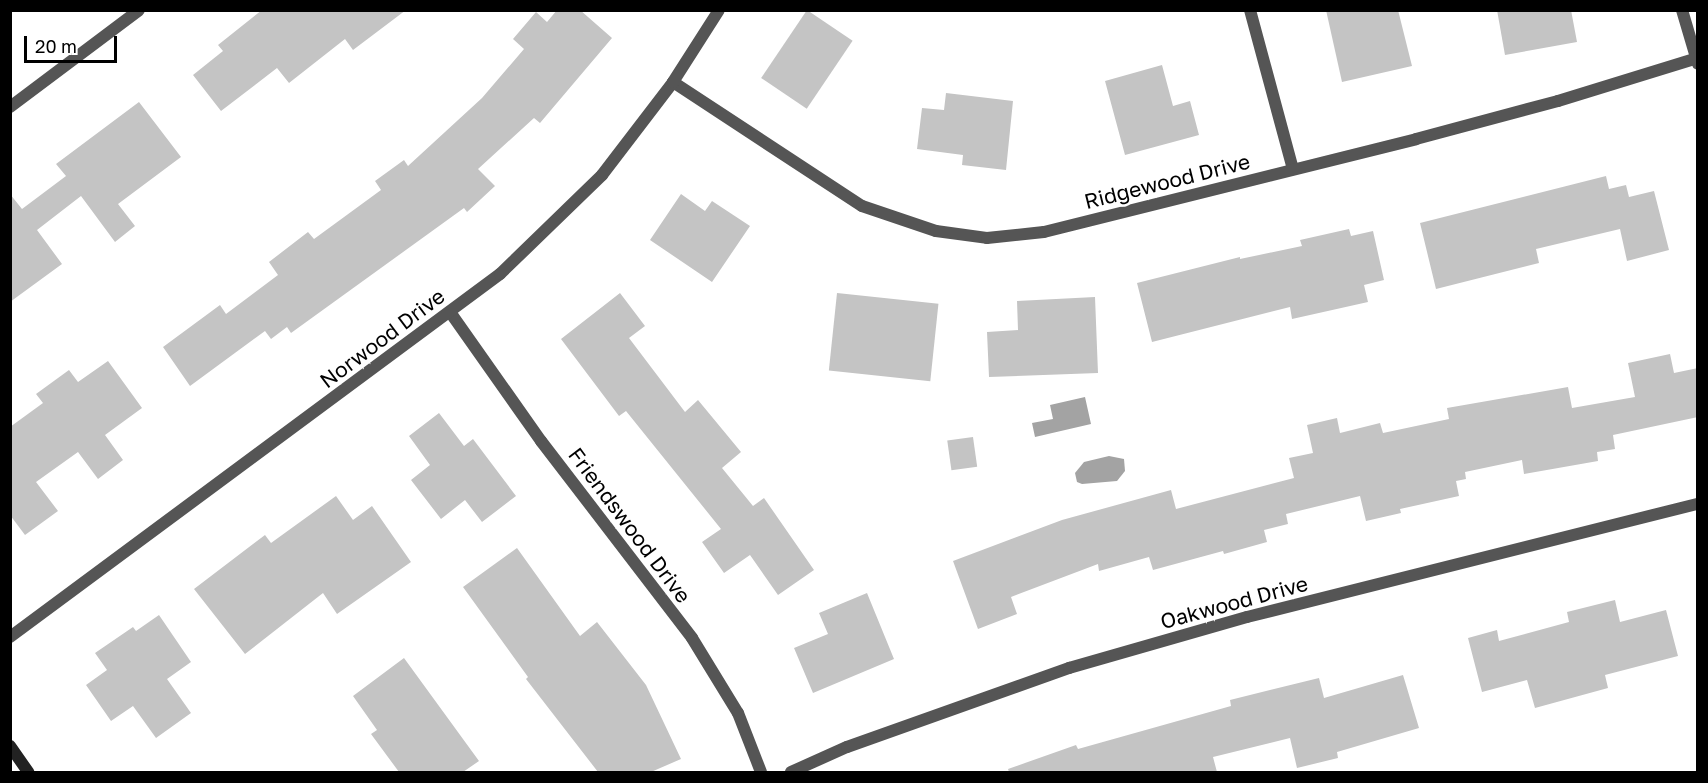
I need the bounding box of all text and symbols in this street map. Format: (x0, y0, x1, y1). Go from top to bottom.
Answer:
scale bar (27, 24, 120, 62)
text: 20 m (35, 35, 77, 57)
street label: Ridgewood Drive (1082, 148, 1252, 214)
street label: Norwood Drive (315, 283, 449, 393)
street label: Friendswood Drive (563, 442, 697, 608)
street label: Oakwood Drive (1157, 570, 1311, 634)

